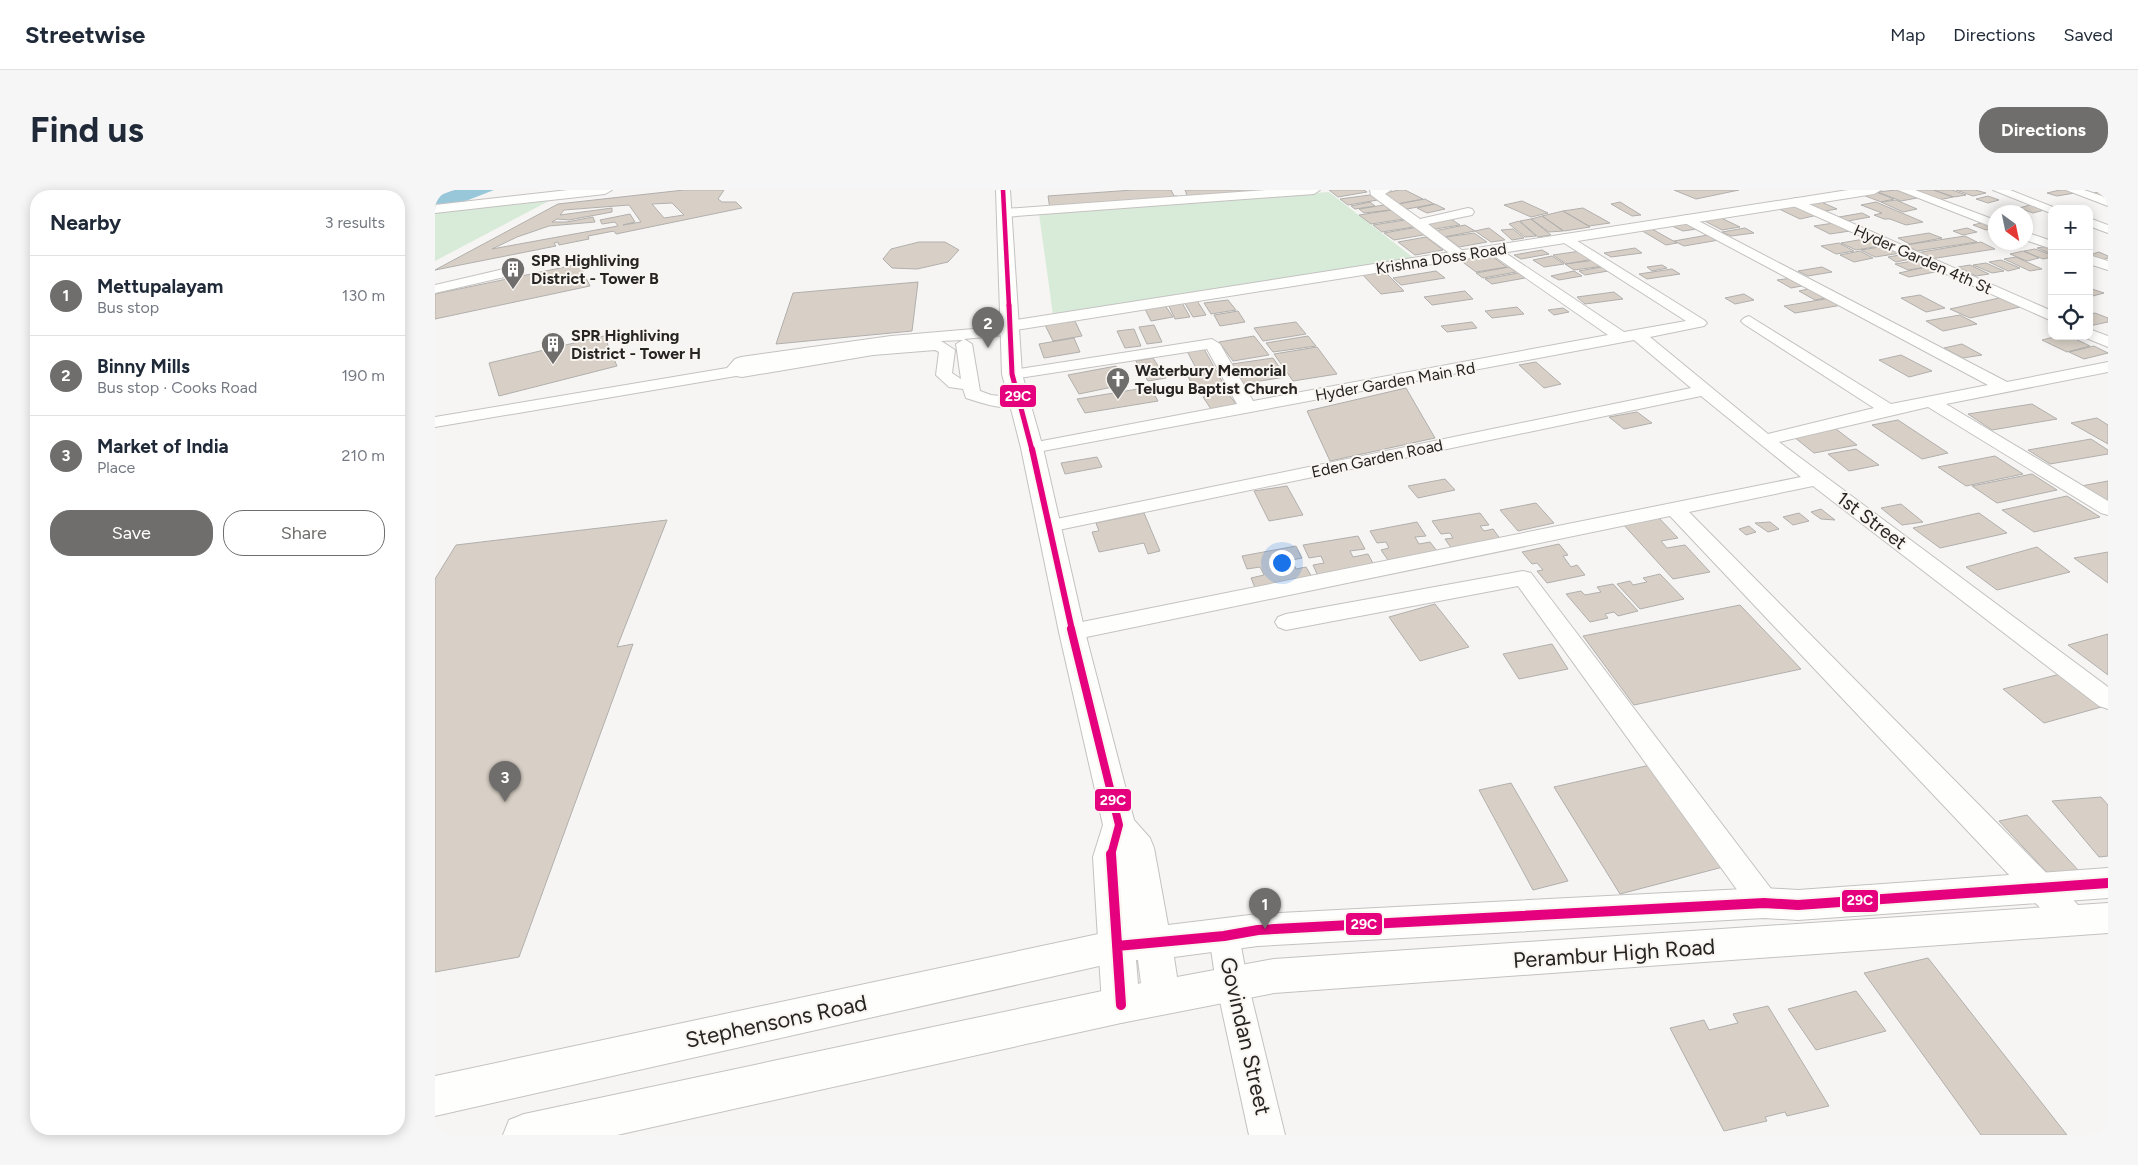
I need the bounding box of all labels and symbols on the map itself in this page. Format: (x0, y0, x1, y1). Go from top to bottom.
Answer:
north arrow (1988, 205, 2033, 250)
street label: Hyder Garden 4th St (1851, 220, 1995, 298)
street label: Krishna Doss Road (1374, 239, 1508, 278)
place label: SPR Highliving District - Tower B (531, 251, 659, 288)
building icon: SPR Highliving District - Tower B (500, 256, 526, 290)
pin: 2 (972, 307, 1004, 348)
place label: SPR Highliving District - Tower H (571, 326, 701, 363)
building icon: SPR Highliving District - Tower H (540, 331, 566, 365)
street label: Hyder Garden Main Rd (1314, 358, 1477, 405)
place label: Waterbury Memorial Telugu Baptist Church (1135, 361, 1298, 398)
church icon: Waterbury Memorial Telugu Baptist Church (1105, 366, 1131, 400)
line badge: 29C (999, 384, 1037, 408)
text: 29C (1005, 388, 1031, 405)
street label: Eden Garden Road (1310, 435, 1445, 482)
street label: 1st Street (1832, 487, 1911, 554)
your location (1269, 550, 1295, 576)
pin: 3 (489, 761, 521, 802)
line badge: 29C (1094, 788, 1132, 812)
text: 29C (1100, 792, 1126, 809)
pin: 1 (1249, 888, 1281, 929)
line badge: 29C (1841, 889, 1879, 913)
text: 29C (1847, 892, 1873, 909)
line badge: 29C (1345, 912, 1383, 936)
text: 29C (1351, 916, 1377, 933)
street label: Perambur High Road (1512, 933, 1716, 974)
street label: Govindan Street (1214, 954, 1277, 1118)
street label: Stephensons Road (683, 989, 869, 1054)

